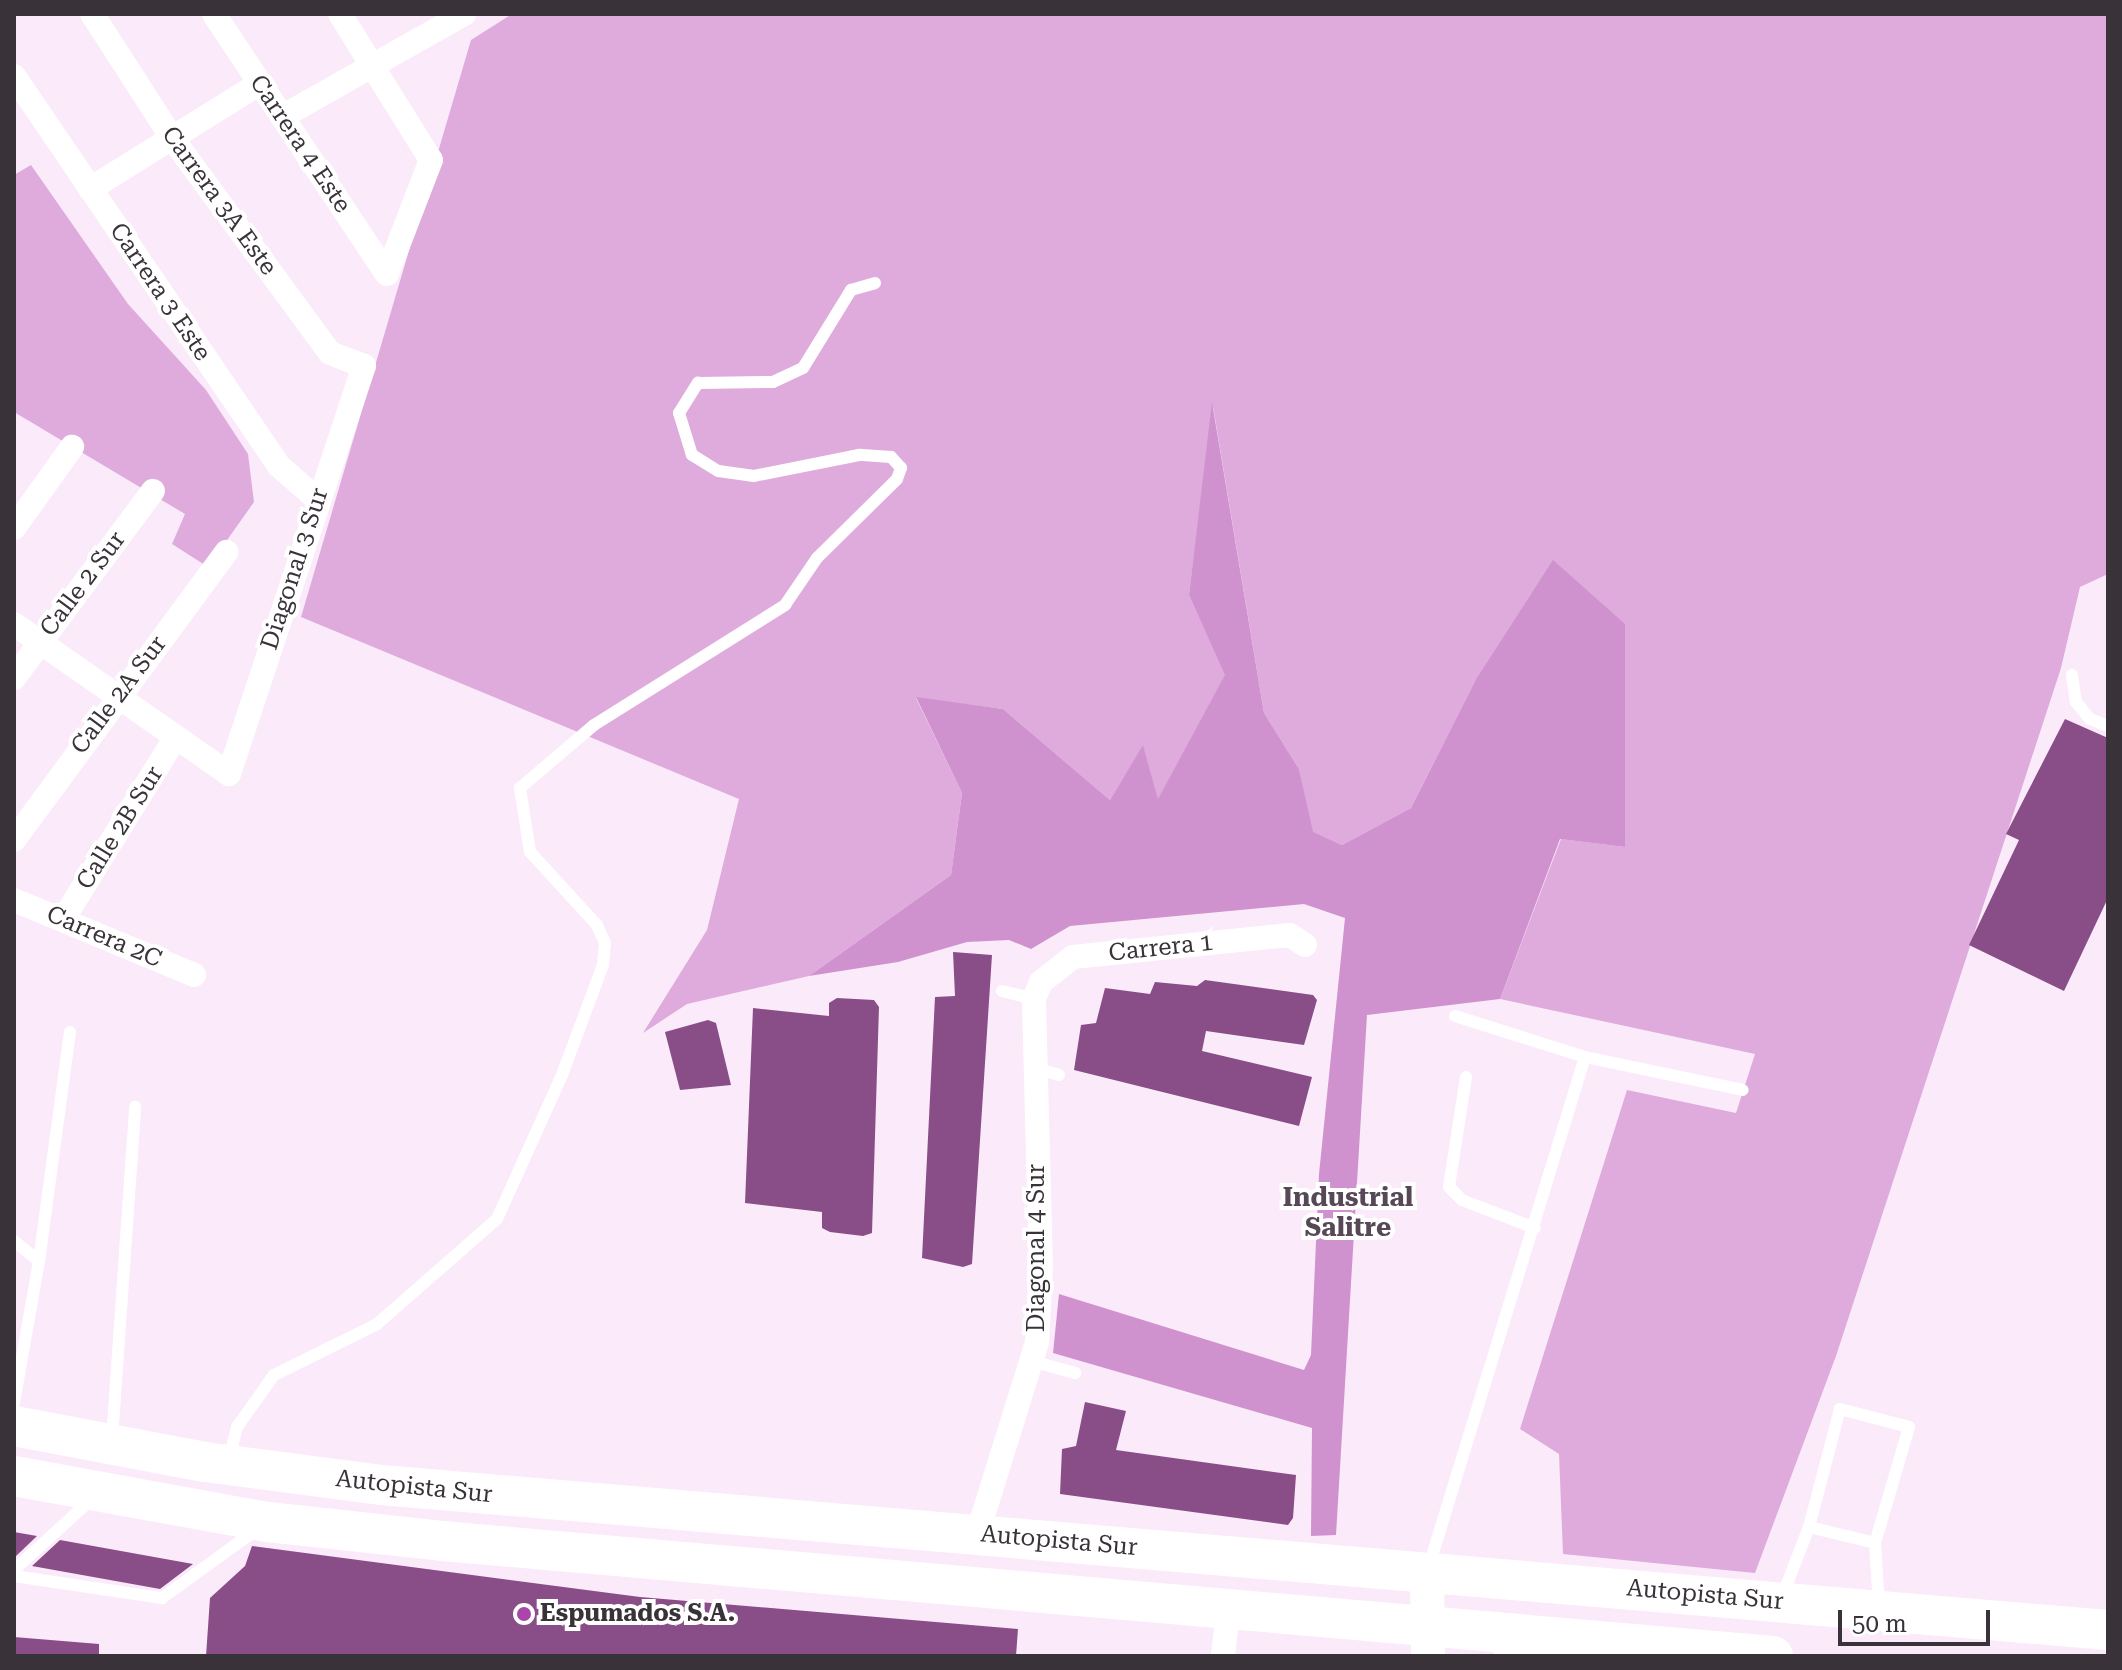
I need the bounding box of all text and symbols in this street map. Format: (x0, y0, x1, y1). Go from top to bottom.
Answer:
street label: Carrera 4 Este (243, 70, 357, 218)
street label: Carrera 3A Este (155, 121, 283, 281)
street label: Carrera 3 Este (103, 218, 217, 366)
street label: Diagonal 3 Sur (255, 485, 335, 653)
street label: Calle 2 Sur (34, 526, 132, 642)
street label: Calle 2A Sur (65, 630, 173, 760)
street label: Calle 2B Sur (71, 761, 169, 895)
street label: Carrera 2C (42, 900, 166, 974)
street label: Carrera 1 (1107, 928, 1215, 968)
street label: Diagonal 4 Sur (1023, 1164, 1051, 1332)
district label: Industrial Salitre (1283, 1182, 1413, 1244)
street label: Autopista Sur (334, 1464, 494, 1510)
street label: Autopista Sur (979, 1520, 1139, 1562)
street label: Autopista Sur (1625, 1574, 1785, 1616)
scale bar (1842, 1594, 1994, 1644)
place label: Espumados S.A. (540, 1600, 735, 1628)
marker: Espumados S.A. (515, 1605, 533, 1623)
text: 50 m (1852, 1610, 1907, 1638)

